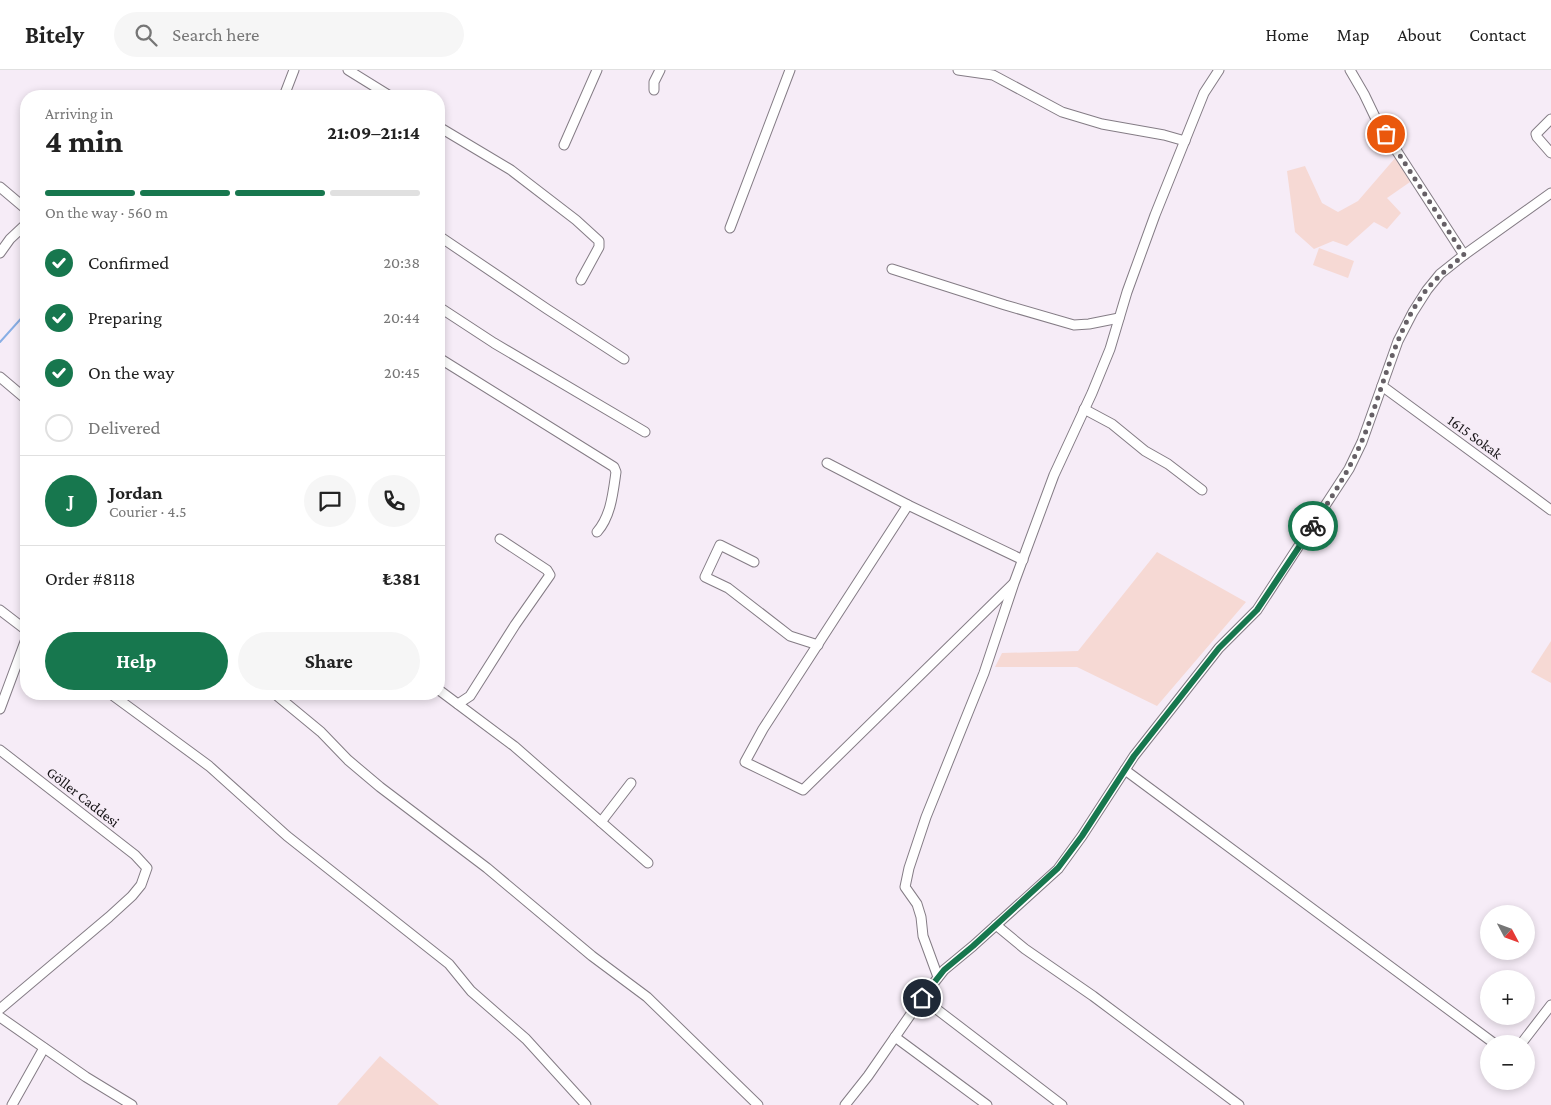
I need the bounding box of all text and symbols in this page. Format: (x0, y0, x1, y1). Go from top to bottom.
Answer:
search box (114, 12, 464, 57)
text: Bitely (25, 21, 84, 48)
icon: search (132, 21, 160, 49)
text: Search here (172, 24, 259, 45)
text: Home (1266, 25, 1309, 45)
text: Map (1337, 25, 1369, 45)
text: About (1397, 25, 1441, 45)
text: Contact (1469, 25, 1526, 45)
text: Arriving in (45, 105, 113, 122)
pin (1365, 113, 1407, 155)
icon: bag (1372, 120, 1400, 148)
text: 21:09–21:14 (327, 122, 420, 143)
text: 4 min (45, 123, 123, 159)
text: On the way · 560 m (45, 204, 168, 221)
icon: check (45, 249, 73, 277)
text: Confirmed (88, 252, 169, 273)
text: 20:38 (383, 254, 420, 271)
icon: check (45, 304, 73, 332)
text: Preparing (88, 307, 162, 328)
text: 20:44 (383, 309, 420, 326)
icon: check (45, 359, 73, 387)
text: On the way (88, 362, 174, 383)
text: 20:45 (384, 364, 420, 381)
street label: 1615 Sokak (1445, 412, 1506, 463)
text: Delivered (88, 417, 161, 438)
button: chat (304, 475, 356, 527)
button: phone (368, 475, 420, 527)
text: Jordan (109, 482, 163, 503)
text: J (68, 490, 74, 511)
courier (1288, 501, 1338, 551)
text: Courier · 4.5 (109, 503, 187, 520)
icon: bike (1299, 512, 1327, 540)
text: Order #8118 (45, 568, 136, 589)
text: ₺381 (383, 568, 420, 589)
button: Help (45, 632, 228, 690)
button: Share (238, 632, 420, 690)
street label: Göller Caddesi (44, 764, 122, 830)
north arrow (1480, 905, 1535, 960)
map controls (1480, 905, 1535, 1090)
button: + (1480, 970, 1535, 1025)
pin (901, 977, 943, 1019)
icon: home (908, 984, 936, 1012)
button: − (1480, 1035, 1535, 1090)

